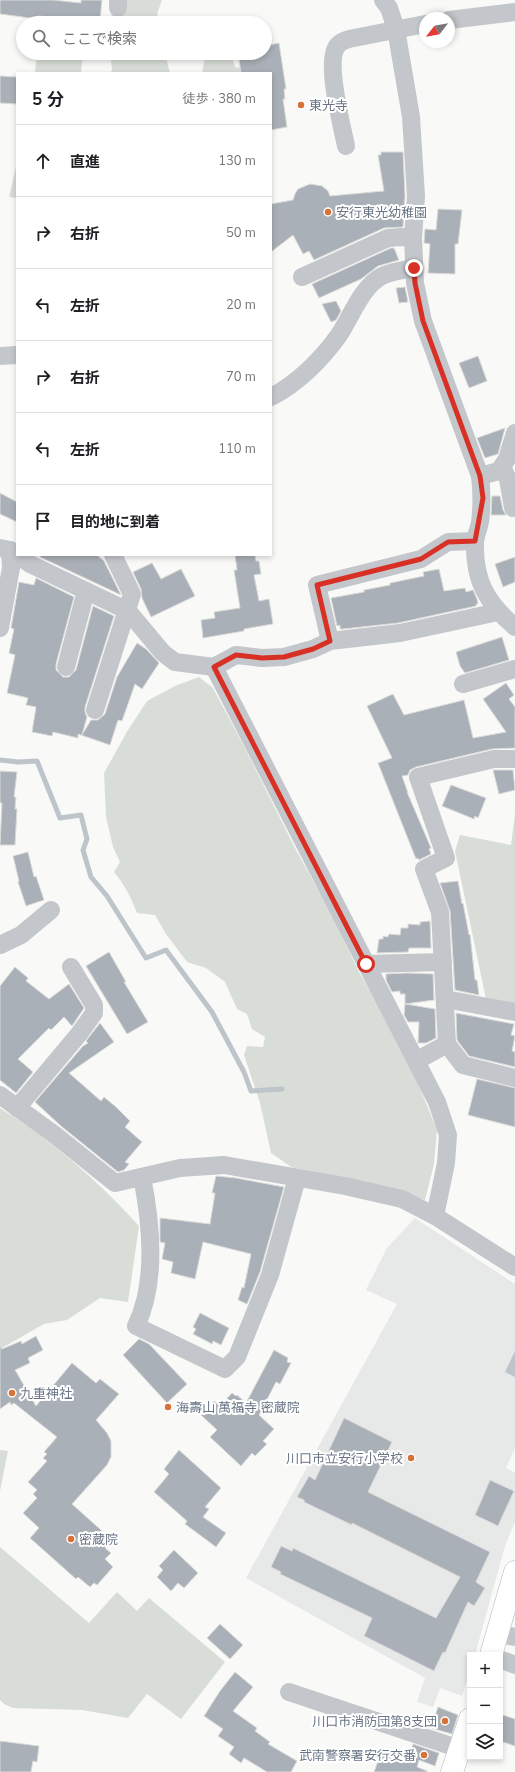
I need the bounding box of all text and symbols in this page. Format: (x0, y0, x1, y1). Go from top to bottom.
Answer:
north arrow (419, 12, 455, 48)
search box (16, 16, 272, 60)
icon: search (30, 27, 52, 49)
text: ここで検索 (62, 29, 137, 49)
text: 5 分 (32, 88, 64, 111)
text: 徒歩 · 380 m (182, 90, 256, 108)
place label: 東光寺 (309, 97, 348, 115)
marker: 東光寺 (296, 100, 306, 110)
icon: ahead (32, 150, 54, 172)
text: 直進 (70, 152, 100, 172)
text: 130 m (218, 152, 256, 170)
place label: 安行東光幼稚園 (336, 204, 427, 222)
marker: 安行東光幼稚園 (323, 207, 333, 217)
icon: right (32, 222, 54, 244)
text: 右折 (70, 224, 100, 244)
text: 50 m (226, 224, 256, 242)
route end (405, 259, 423, 277)
icon: left (32, 294, 54, 316)
text: 左折 (70, 296, 100, 316)
text: 20 m (226, 296, 256, 314)
icon: right (32, 366, 54, 388)
text: 右折 (70, 368, 100, 388)
text: 70 m (226, 368, 256, 386)
icon: left (32, 438, 54, 460)
text: 左折 (70, 440, 100, 460)
text: 110 m (218, 440, 256, 458)
icon: arrive (32, 510, 54, 532)
text: 目的地に到着 (70, 512, 160, 532)
route start (357, 955, 375, 973)
place label: 九重神社 (20, 1385, 72, 1403)
marker: 九重神社 (7, 1388, 17, 1398)
place label: 海壽山 萬福寺 密蔵院 (176, 1399, 300, 1417)
marker: 海壽山 萬福寺 密蔵院 (163, 1402, 173, 1412)
place label: 川口市立安行小学校 (286, 1450, 403, 1468)
marker: 川口市立安行小学校 (406, 1453, 416, 1463)
place label: 密蔵院 (79, 1531, 118, 1549)
marker: 密蔵院 (66, 1534, 76, 1544)
map controls (467, 1652, 503, 1760)
button: + (467, 1652, 503, 1688)
button: − (467, 1688, 503, 1724)
place label: 川口市消防団第8支団 (312, 1713, 437, 1731)
marker: 川口市消防団第8支団 (440, 1716, 450, 1726)
button: layers (467, 1724, 503, 1760)
place label: 武南警察署安行交番 (299, 1747, 416, 1765)
marker: 武南警察署安行交番 (419, 1750, 429, 1760)

